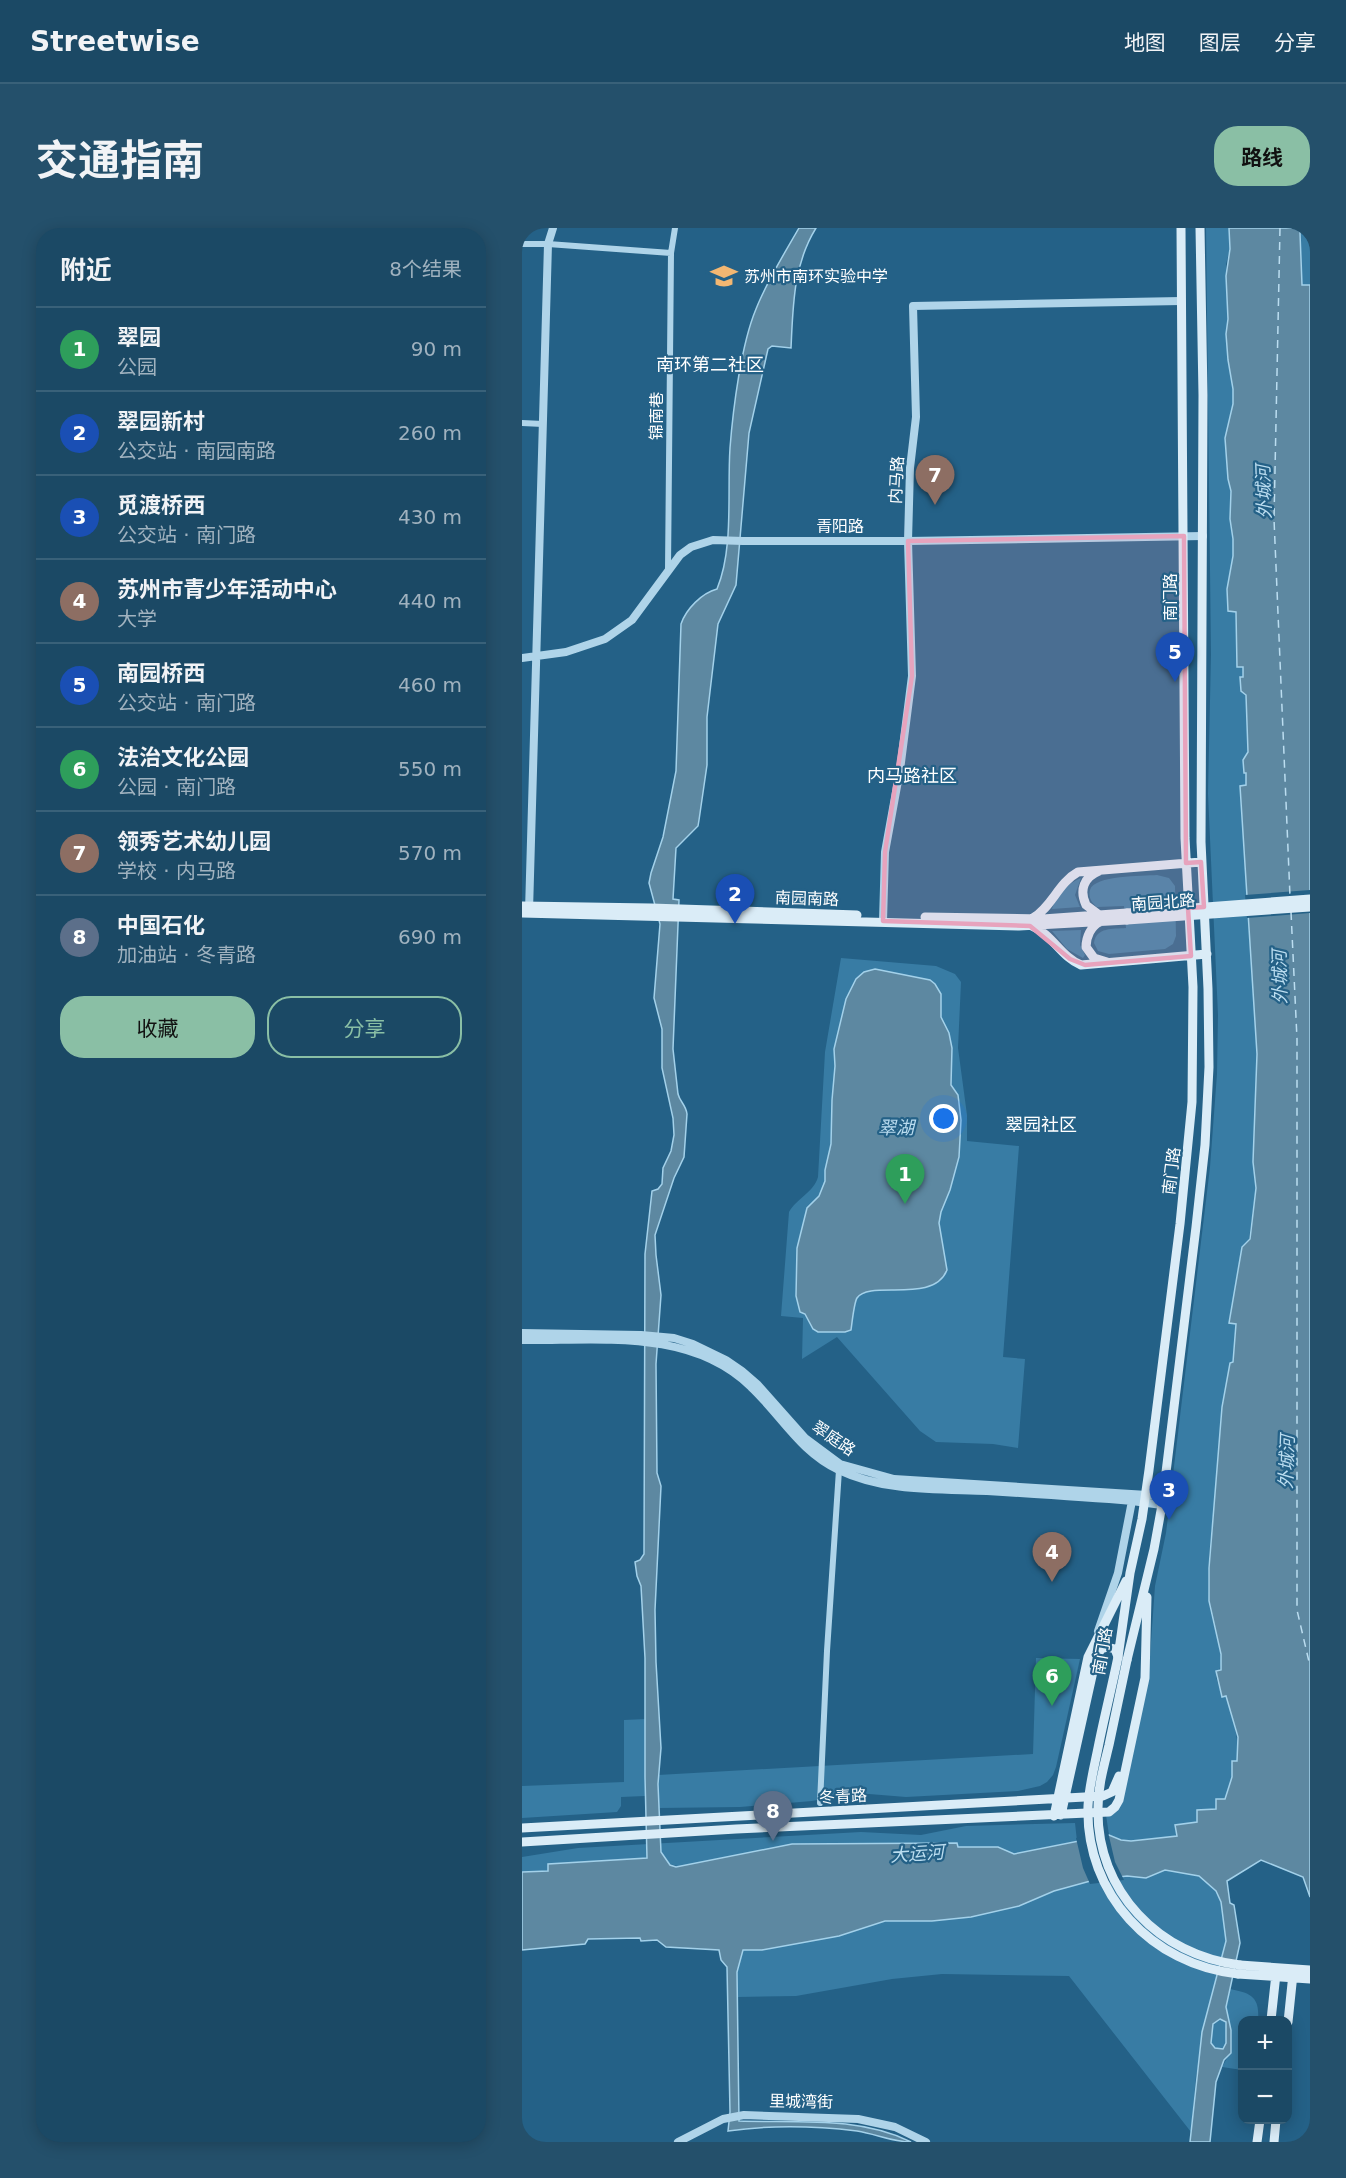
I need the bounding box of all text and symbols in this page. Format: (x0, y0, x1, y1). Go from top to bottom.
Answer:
text: Streetwise (30, 25, 200, 58)
text: 地图 (1124, 31, 1166, 55)
text: 图层 (1199, 31, 1241, 55)
text: 分享 (1274, 31, 1316, 55)
button: 路线 (1214, 126, 1310, 186)
text: 交通指南 (36, 136, 204, 185)
text: 附近 (60, 255, 112, 285)
text: 8个结果 (389, 257, 462, 281)
school or university icon: 苏州市南环实验中学 (709, 261, 739, 291)
place label: 苏州市南环实验中学 (744, 267, 888, 286)
text: 翠园 (117, 325, 161, 350)
text: 1 (73, 337, 86, 361)
text: 90 m (411, 337, 462, 361)
district label: 南环第二社区 (656, 354, 764, 375)
text: 公园 (117, 355, 157, 379)
street label: 锦南巷 (647, 392, 666, 440)
text: 翠园新村 (117, 409, 205, 434)
text: 2 (73, 421, 86, 445)
text: 260 m (398, 421, 462, 445)
text: 公交站 · 南园南路 (117, 439, 276, 463)
street label: 内马路 (886, 456, 907, 504)
pin: 7 (916, 456, 954, 505)
water label: 外城河 (1252, 462, 1275, 519)
text: 觅渡桥西 (117, 493, 205, 518)
text: 3 (73, 505, 86, 529)
text: 430 m (398, 505, 462, 529)
street label: 青阳路 (816, 517, 864, 536)
text: 公交站 · 南门路 (117, 523, 256, 547)
street label: 南门路 (1161, 573, 1180, 621)
text: 苏州市青少年活动中心 (117, 577, 337, 602)
text: 4 (73, 589, 86, 613)
text: 440 m (398, 589, 462, 613)
text: 大学 (117, 607, 157, 631)
pin: 5 (1156, 632, 1194, 682)
text: 南园桥西 (117, 661, 205, 686)
text: 5 (73, 673, 86, 697)
text: 460 m (398, 673, 462, 697)
text: 公交站 · 南门路 (117, 691, 256, 715)
text: 法治文化公园 (117, 745, 249, 770)
text: 6 (73, 757, 86, 781)
text: 550 m (398, 757, 462, 781)
district label: 内马路社区 (867, 765, 957, 786)
text: 公园 · 南门路 (117, 775, 236, 799)
text: 领秀艺术幼儿园 (117, 829, 271, 854)
text: 7 (73, 841, 86, 865)
text: 570 m (398, 841, 462, 865)
text: 学校 · 内马路 (117, 859, 236, 883)
pin: 2 (716, 874, 754, 924)
street label: 南园南路 (775, 888, 839, 909)
street label: 南园北路 (1130, 891, 1196, 914)
text: 中国石化 (117, 913, 205, 938)
text: 8 (73, 925, 86, 949)
text: 690 m (398, 925, 462, 949)
text: 加油站 · 冬青路 (117, 943, 256, 967)
water label: 外城河 (1268, 947, 1290, 1004)
button: 收藏 (60, 996, 255, 1058)
button: 分享 (267, 996, 462, 1058)
your location (929, 1104, 958, 1133)
district label: 翠园社区 (1005, 1114, 1077, 1135)
water label: 翠湖 (878, 1117, 917, 1138)
street label: 南门路 (1159, 1146, 1184, 1196)
pin: 1 (886, 1154, 925, 1204)
street label: 翠庭路 (809, 1417, 859, 1460)
water label: 外城河 (1275, 1432, 1298, 1489)
pin: 3 (1150, 1470, 1188, 1520)
pin: 4 (1032, 1532, 1072, 1582)
street label: 南门路 (1089, 1626, 1116, 1676)
pin: 6 (1032, 1656, 1072, 1706)
street label: 冬青路 (819, 1786, 867, 1807)
pin: 8 (754, 1792, 792, 1841)
water label: 大运河 (889, 1841, 948, 1866)
map controls (1238, 2016, 1292, 2124)
button: + (1238, 2016, 1292, 2070)
button: − (1238, 2070, 1292, 2124)
street label: 里城湾街 (769, 2091, 833, 2112)

